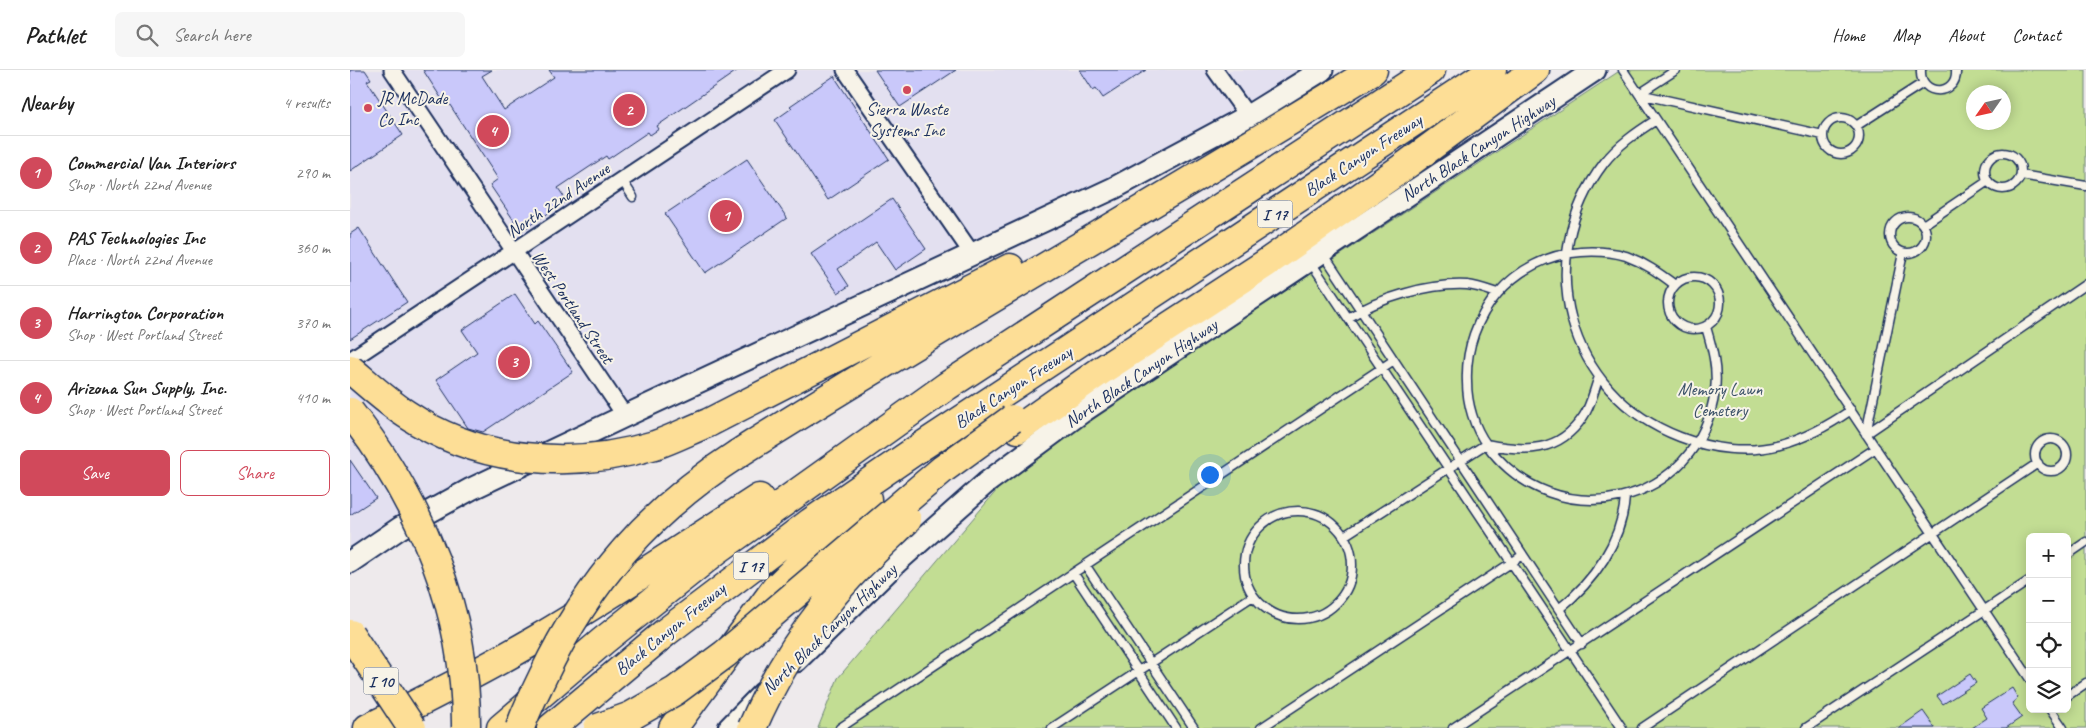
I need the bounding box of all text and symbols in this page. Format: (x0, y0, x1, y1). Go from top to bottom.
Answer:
search box (115, 12, 465, 57)
text: Pathlet (25, 20, 85, 50)
icon: search (133, 21, 161, 49)
text: Search here (173, 23, 251, 47)
text: Home (1832, 24, 1865, 46)
text: Map (1893, 24, 1920, 46)
text: About (1948, 24, 1984, 46)
text: Contact (2012, 24, 2061, 46)
marker: Sierra Waste Systems Inc (901, 84, 913, 96)
north arrow (1966, 85, 2011, 130)
place label: JR McDade Co Inc (377, 87, 449, 130)
street label: North Black Canyon Highway (1397, 89, 1561, 206)
text: Nearby (20, 90, 73, 116)
pin: 2 (613, 91, 645, 129)
text: 4 results (283, 93, 330, 113)
place label: Sierra Waste Systems Inc (866, 98, 949, 141)
marker: JR McDade Co Inc (362, 102, 374, 114)
street label: Black Canyon Freeway (1300, 108, 1427, 201)
pin: 4 (477, 112, 509, 150)
text: Commercial Van Interiors (67, 151, 235, 175)
street label: North 22nd Avenue (502, 157, 615, 242)
text: 1 (32, 163, 40, 183)
text: 290 m (296, 163, 330, 183)
text: Shop · North 22nd Avenue (67, 175, 211, 195)
pin: 1 (710, 197, 742, 235)
road number: I 17 (1258, 200, 1292, 228)
text: PAS Technologies Inc (67, 226, 205, 250)
text: 2 (32, 238, 40, 258)
text: 360 m (296, 238, 330, 258)
street label: West Portland Street (527, 246, 620, 369)
text: Place · North 22nd Avenue (67, 250, 212, 270)
text: Harrington Corporation (67, 301, 223, 325)
text: 3 (32, 313, 40, 333)
text: 370 m (296, 313, 330, 333)
street label: North Black Canyon Highway (1061, 313, 1223, 432)
text: Shop · West Portland Street (67, 325, 222, 345)
street label: Black Canyon Freeway (950, 340, 1077, 433)
pin: 3 (498, 343, 530, 381)
text: Arizona Sun Supply, Inc. (67, 376, 227, 400)
park label: Memory Lawn Cemetery (1678, 378, 1763, 421)
text: 4 (32, 388, 40, 408)
text: 410 m (296, 388, 330, 408)
text: Shop · West Portland Street (67, 400, 222, 420)
button: Save (20, 450, 170, 496)
button: Share (180, 450, 330, 496)
your location (1197, 462, 1223, 488)
map controls (2026, 533, 2071, 713)
button: + (2026, 533, 2071, 578)
road number: I 17 (734, 552, 768, 580)
street label: North Black Canyon Highway (757, 558, 902, 699)
street label: Black Canyon Freeway (610, 577, 731, 680)
button: − (2026, 578, 2071, 623)
button: locate (2026, 623, 2071, 668)
road number: I 10 (364, 668, 398, 694)
button: layers (2026, 668, 2071, 713)

